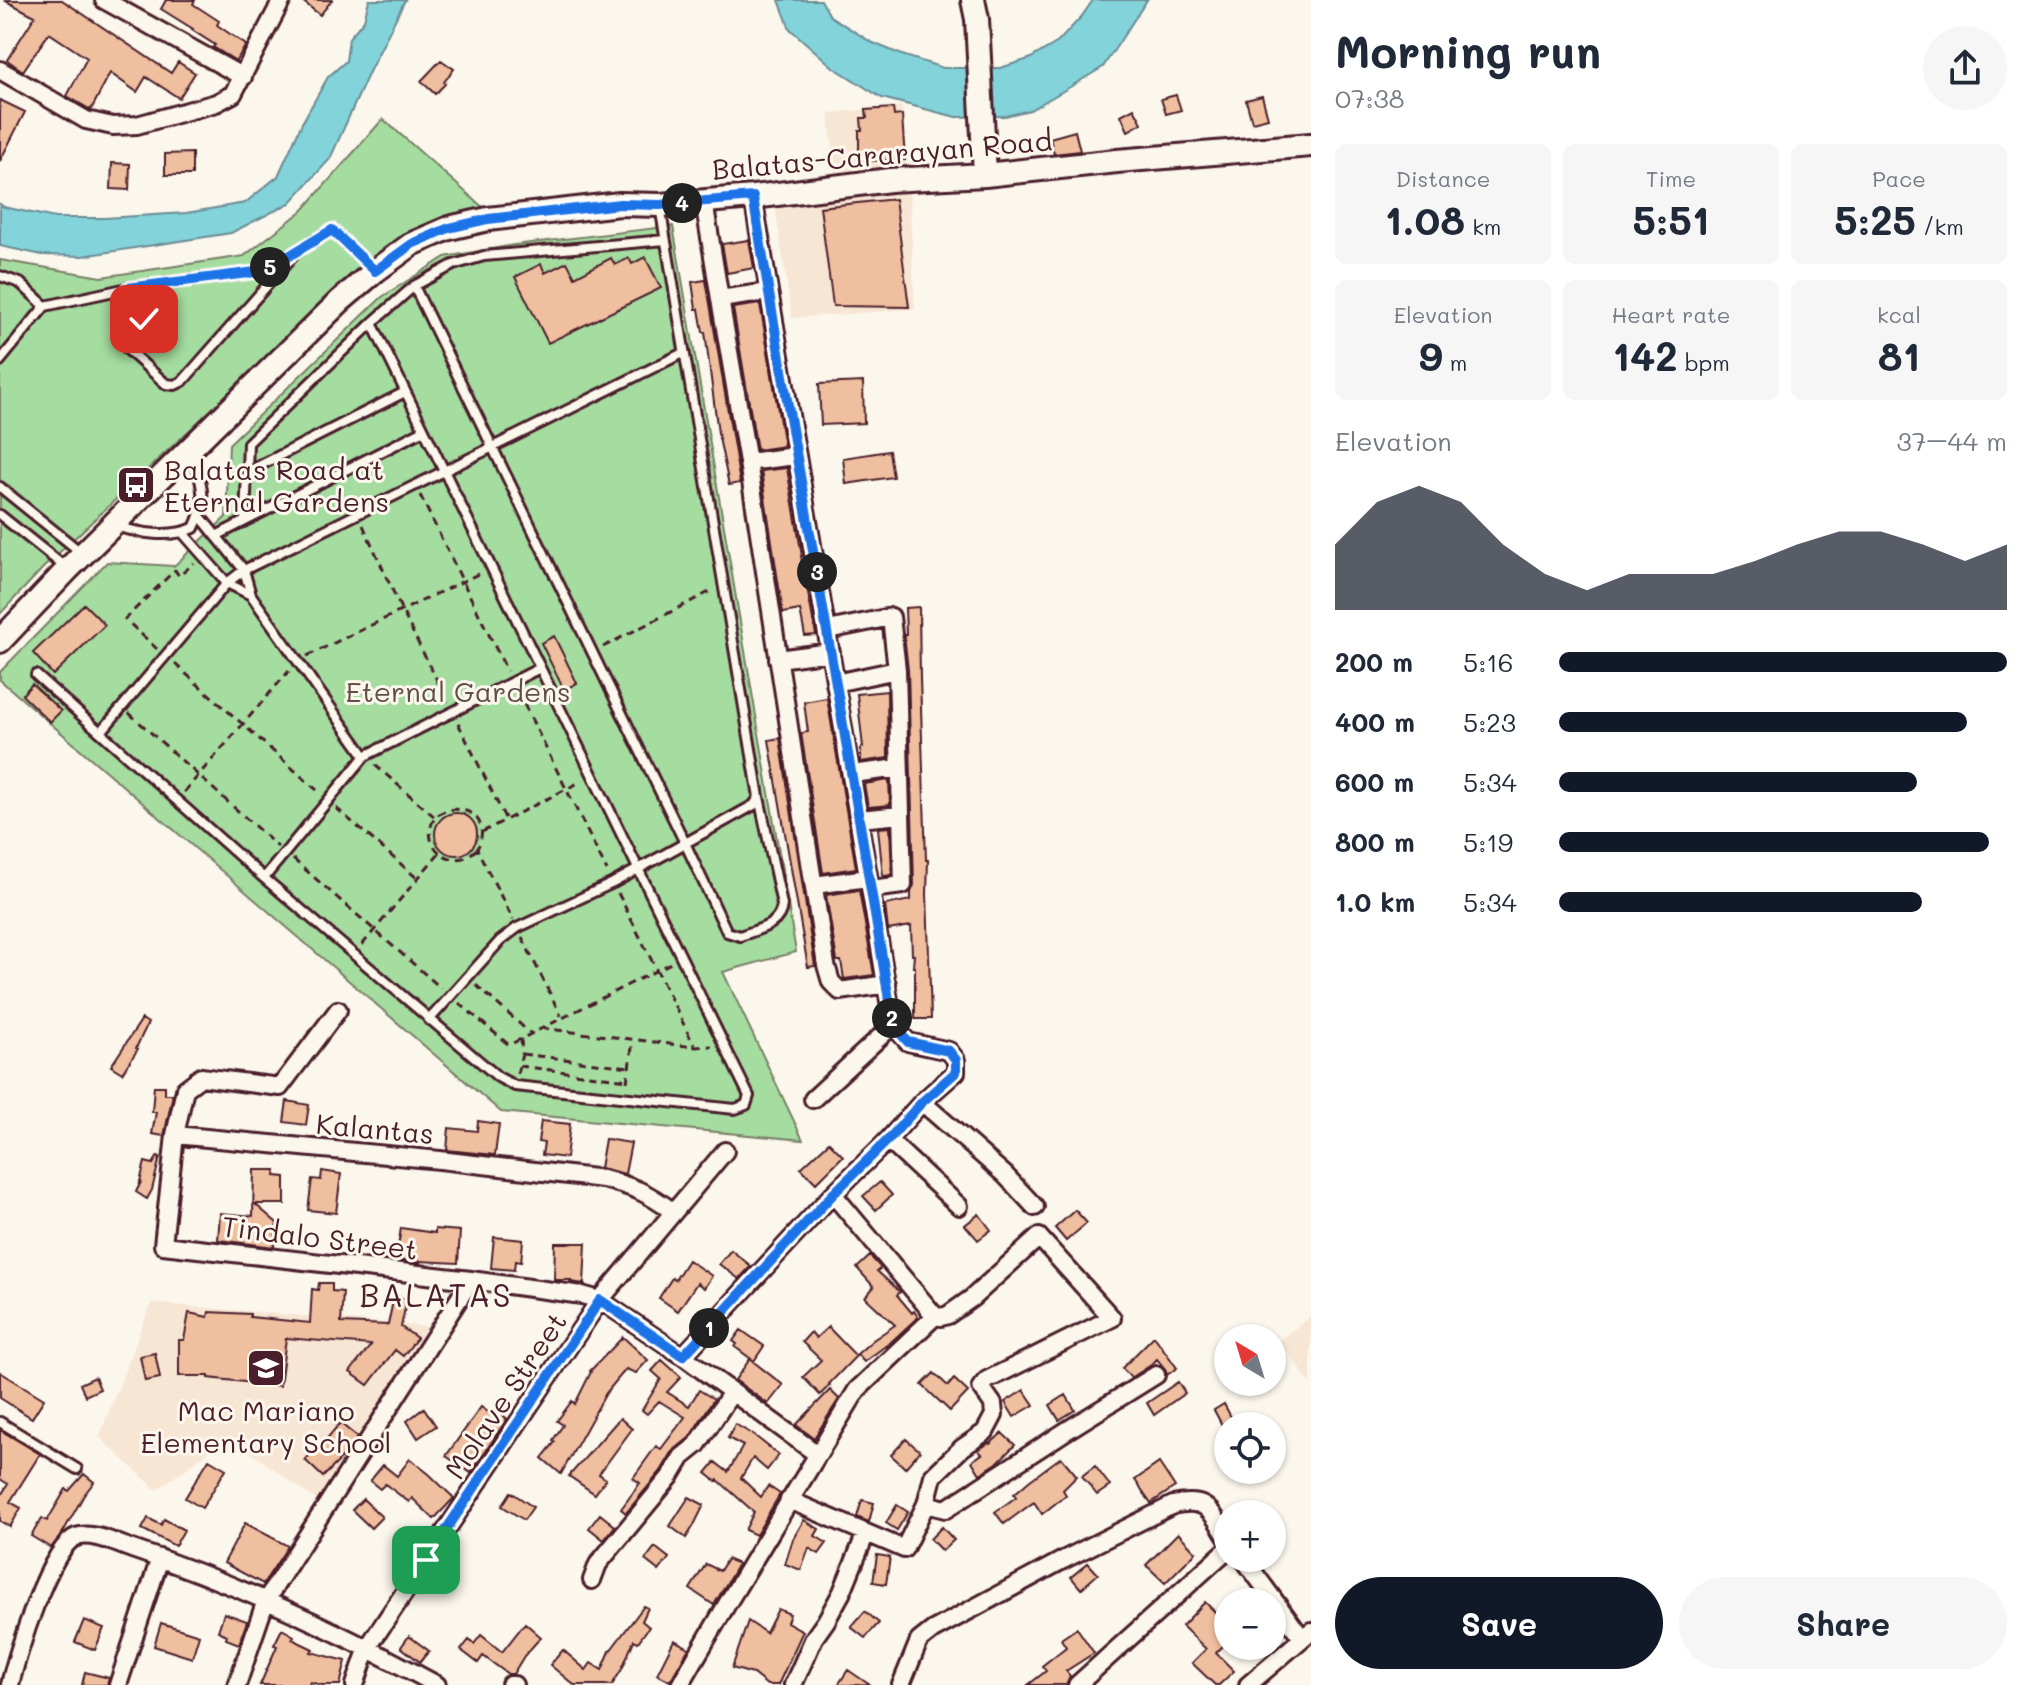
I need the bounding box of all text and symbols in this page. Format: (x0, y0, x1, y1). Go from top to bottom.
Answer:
text: Morning run (1335, 22, 1601, 79)
button: share (1923, 26, 2007, 110)
text: 07:38 (1335, 81, 1405, 115)
street label: Balatas-Cararayan Road (710, 121, 1054, 187)
text: Distance (1396, 164, 1490, 193)
text: Time (1646, 164, 1696, 193)
text: Pace (1872, 164, 1926, 193)
pin: 4 (662, 183, 702, 223)
text: 4 (675, 188, 689, 217)
text: 1.08 (1385, 193, 1465, 245)
text: 5:51 (1632, 193, 1710, 245)
text: 5:25 (1834, 193, 1916, 245)
text: km (1465, 212, 1501, 241)
text: /km (1916, 212, 1964, 241)
pin: 5 (250, 247, 290, 287)
text: 5 (264, 252, 276, 281)
pin (110, 285, 178, 353)
icon: check (122, 297, 166, 341)
text: Elevation (1394, 300, 1492, 329)
text: Heart rate (1612, 300, 1730, 329)
text: kcal (1877, 300, 1921, 329)
text: 9 (1419, 329, 1443, 381)
text: 142 (1612, 329, 1678, 381)
text: 81 (1878, 329, 1920, 381)
text: m (1443, 348, 1467, 377)
text: bpm (1678, 348, 1730, 377)
text: Elevation (1335, 424, 1452, 458)
text: 37–44 m (1896, 424, 2007, 458)
place label: Balatas Road at Eternal Gardens (164, 451, 389, 519)
bus stop icon: Balatas Road at Eternal Gardens (115, 464, 157, 506)
pin: 3 (797, 552, 837, 592)
text: 3 (810, 557, 824, 586)
text: 200 m (1335, 645, 1413, 679)
text: 5:16 (1463, 645, 1514, 679)
park label: Eternal Gardens (345, 673, 571, 709)
text: 400 m (1335, 705, 1415, 739)
text: 5:23 (1463, 705, 1516, 739)
text: 600 m (1335, 765, 1414, 799)
text: 5:34 (1463, 765, 1517, 799)
text: 800 m (1335, 825, 1415, 859)
text: 5:19 (1463, 825, 1513, 859)
text: 1.0 km (1335, 885, 1415, 919)
text: 5:34 (1463, 885, 1517, 919)
pin: 2 (872, 998, 912, 1038)
text: 2 (886, 1003, 898, 1032)
street label: Kalantas (315, 1105, 435, 1151)
street label: Tindalo Street (220, 1207, 420, 1267)
district label: BALATAS (360, 1273, 512, 1315)
street label: Molave Street (436, 1305, 574, 1485)
pin: 1 (689, 1308, 729, 1348)
text: 1 (704, 1313, 714, 1342)
north arrow (1214, 1324, 1286, 1396)
map controls (1214, 1324, 1286, 1660)
school or university icon: Mac Mariano Elementary School (245, 1347, 287, 1389)
place label: Mac Mariano Elementary School (140, 1392, 392, 1460)
button: locate (1214, 1412, 1286, 1484)
button: + (1214, 1500, 1286, 1572)
pin (392, 1526, 460, 1594)
icon: arrive (404, 1538, 448, 1582)
button: Save (1335, 1577, 1663, 1669)
button: Share (1679, 1577, 2007, 1669)
button: − (1214, 1588, 1286, 1660)

